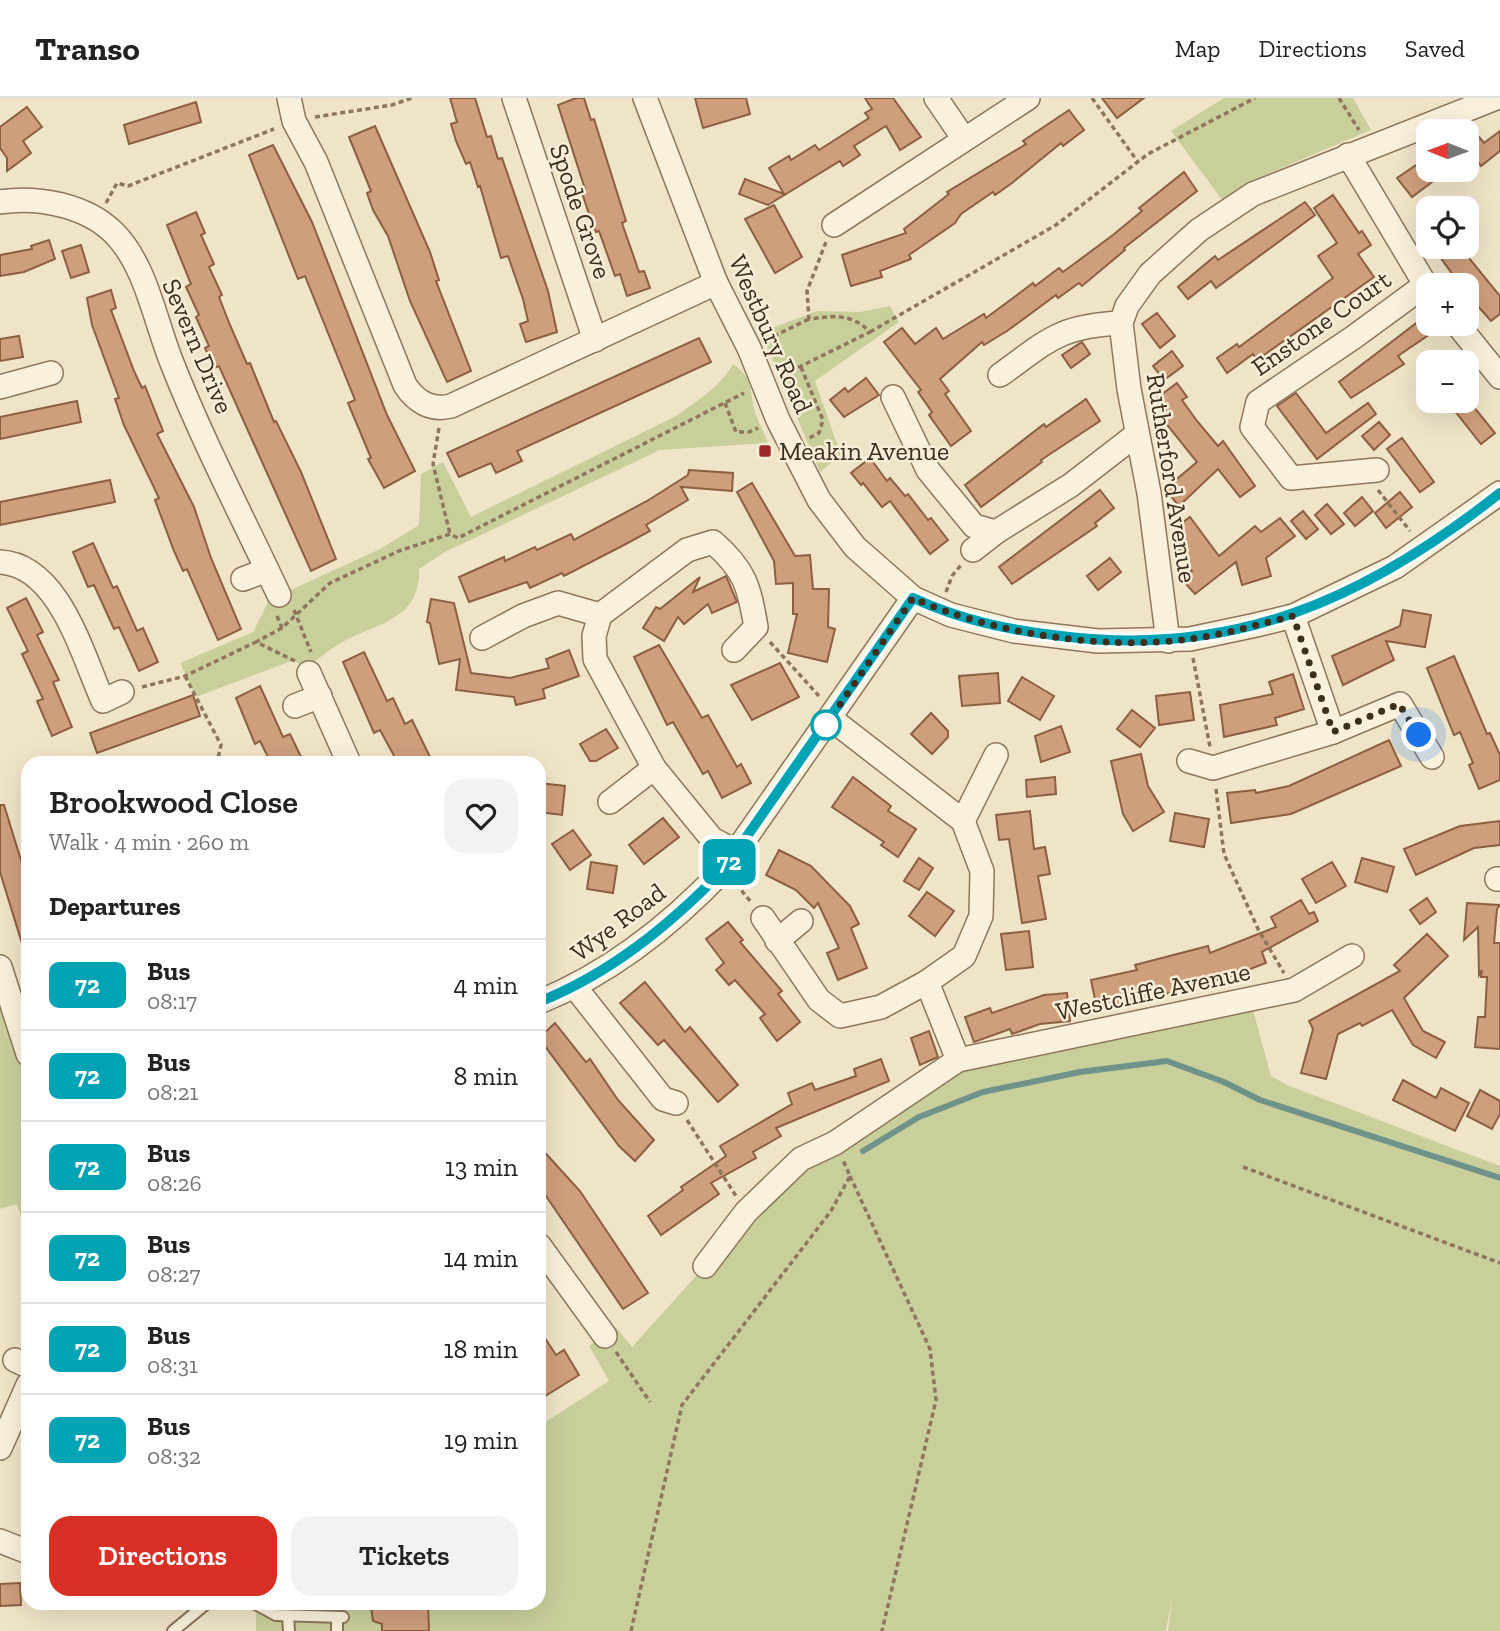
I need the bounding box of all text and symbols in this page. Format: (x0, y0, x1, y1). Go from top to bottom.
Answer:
text: Transo (35, 29, 140, 68)
text: Map (1175, 34, 1221, 63)
text: Directions (1259, 34, 1367, 63)
text: Saved (1405, 34, 1465, 63)
north arrow (1416, 119, 1479, 182)
map controls (1416, 119, 1479, 413)
street label: Spode Grove (543, 139, 619, 283)
button: locate (1416, 196, 1479, 259)
street label: Westbury Road (722, 250, 820, 418)
street label: Enstone Court (1245, 263, 1397, 383)
button: + (1416, 273, 1479, 336)
street label: Severn Drive (155, 274, 241, 418)
button: − (1416, 350, 1479, 413)
street label: Rutherford Avenue (1140, 371, 1204, 585)
place label: Meakin Avenue (779, 435, 949, 467)
marker: Meakin Avenue (757, 443, 773, 459)
unlabelled marker (811, 710, 841, 740)
your location (1401, 717, 1436, 752)
button: heart (444, 779, 518, 853)
text: Brookwood Close (49, 782, 298, 821)
text: Walk · 4 min · 260 m (49, 828, 249, 856)
line badge: 72 (698, 839, 760, 885)
text: 72 (717, 847, 741, 876)
street label: Wye Road (564, 876, 672, 968)
text: Departures (49, 890, 181, 922)
text: Bus (147, 955, 190, 987)
street label: Westcliffe Avenue (1053, 955, 1253, 1027)
text: 4 min (453, 969, 518, 1001)
text: 72 (75, 970, 100, 999)
text: 08:17 (147, 987, 197, 1015)
text: Bus (147, 1046, 190, 1078)
text: 8 min (453, 1060, 518, 1092)
text: 72 (75, 1061, 100, 1090)
text: 08:21 (147, 1078, 198, 1106)
text: Bus (147, 1137, 190, 1169)
text: 13 min (445, 1151, 518, 1183)
text: 72 (75, 1152, 100, 1181)
text: 08:26 (147, 1169, 202, 1197)
text: Bus (147, 1228, 190, 1260)
text: 14 min (443, 1242, 518, 1274)
text: 72 (75, 1243, 100, 1272)
text: 08:27 (147, 1260, 200, 1288)
text: Bus (147, 1319, 190, 1351)
text: 18 min (443, 1333, 518, 1365)
text: 72 (75, 1334, 100, 1363)
text: 08:31 (147, 1351, 198, 1379)
text: Bus (147, 1410, 190, 1442)
text: 19 min (444, 1424, 518, 1456)
text: 72 (75, 1425, 100, 1454)
text: 08:32 (147, 1442, 201, 1470)
button: Directions (49, 1516, 277, 1596)
button: Tickets (291, 1516, 518, 1596)

